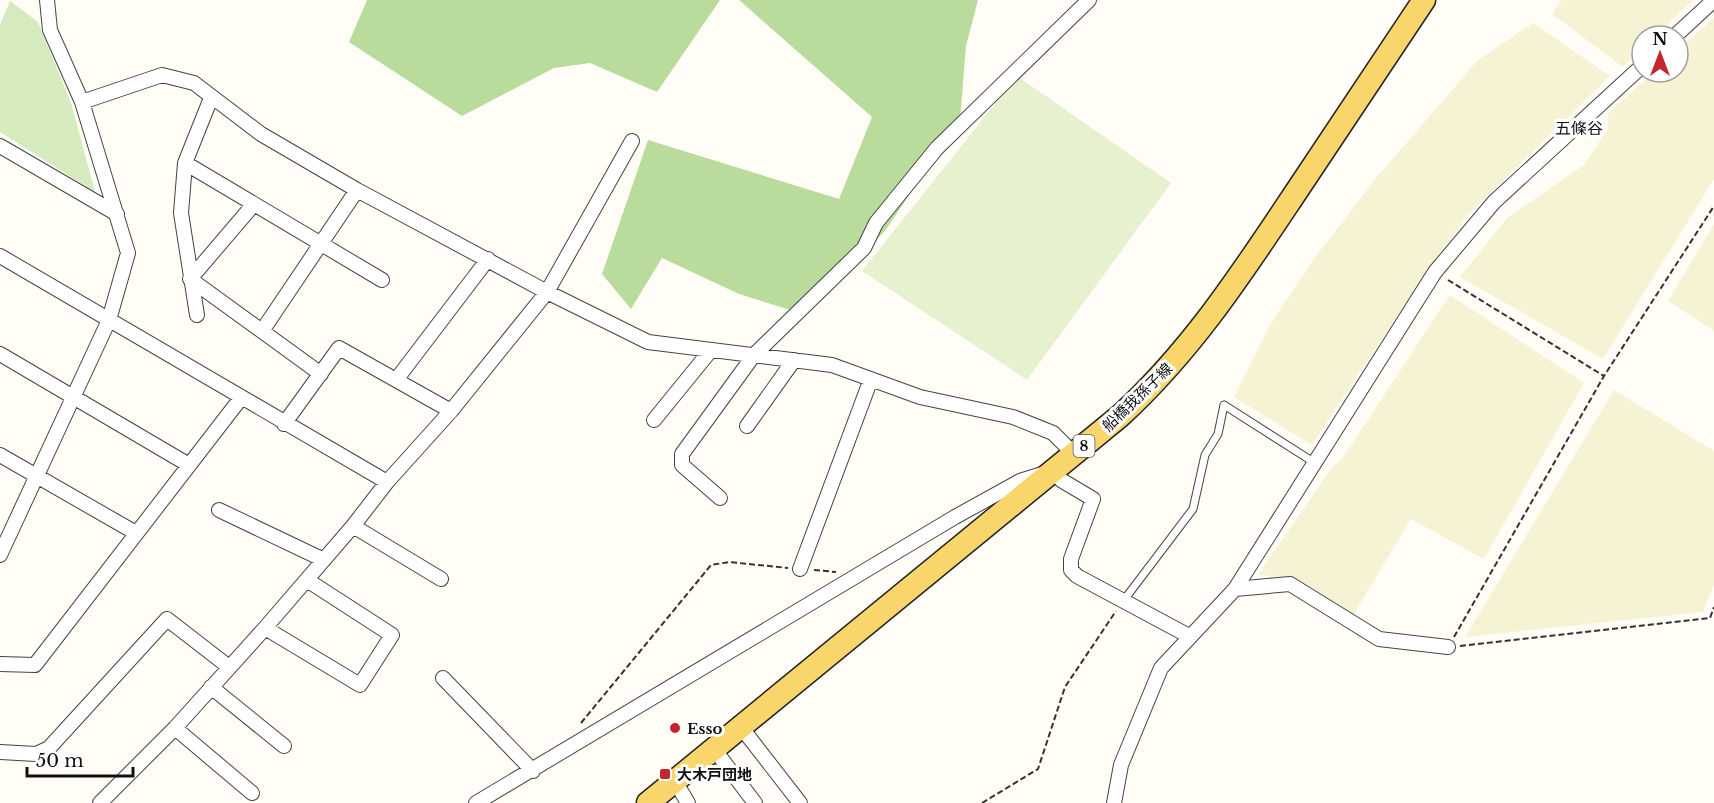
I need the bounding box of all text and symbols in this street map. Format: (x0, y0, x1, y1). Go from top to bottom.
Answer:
north arrow (1630, 24, 1690, 84)
text: N (1652, 29, 1668, 49)
district label: 五條谷 (1555, 118, 1603, 138)
street label: 船橋我孫子線 (1098, 359, 1176, 435)
road number: 8 (1074, 435, 1094, 457)
place label: Esso (687, 719, 722, 738)
marker: Esso (668, 721, 682, 735)
scale bar (27, 740, 134, 778)
text: 50 m (36, 750, 84, 772)
place label: 大木戸団地 (677, 765, 752, 784)
marker: 大木戸団地 (658, 767, 672, 781)

